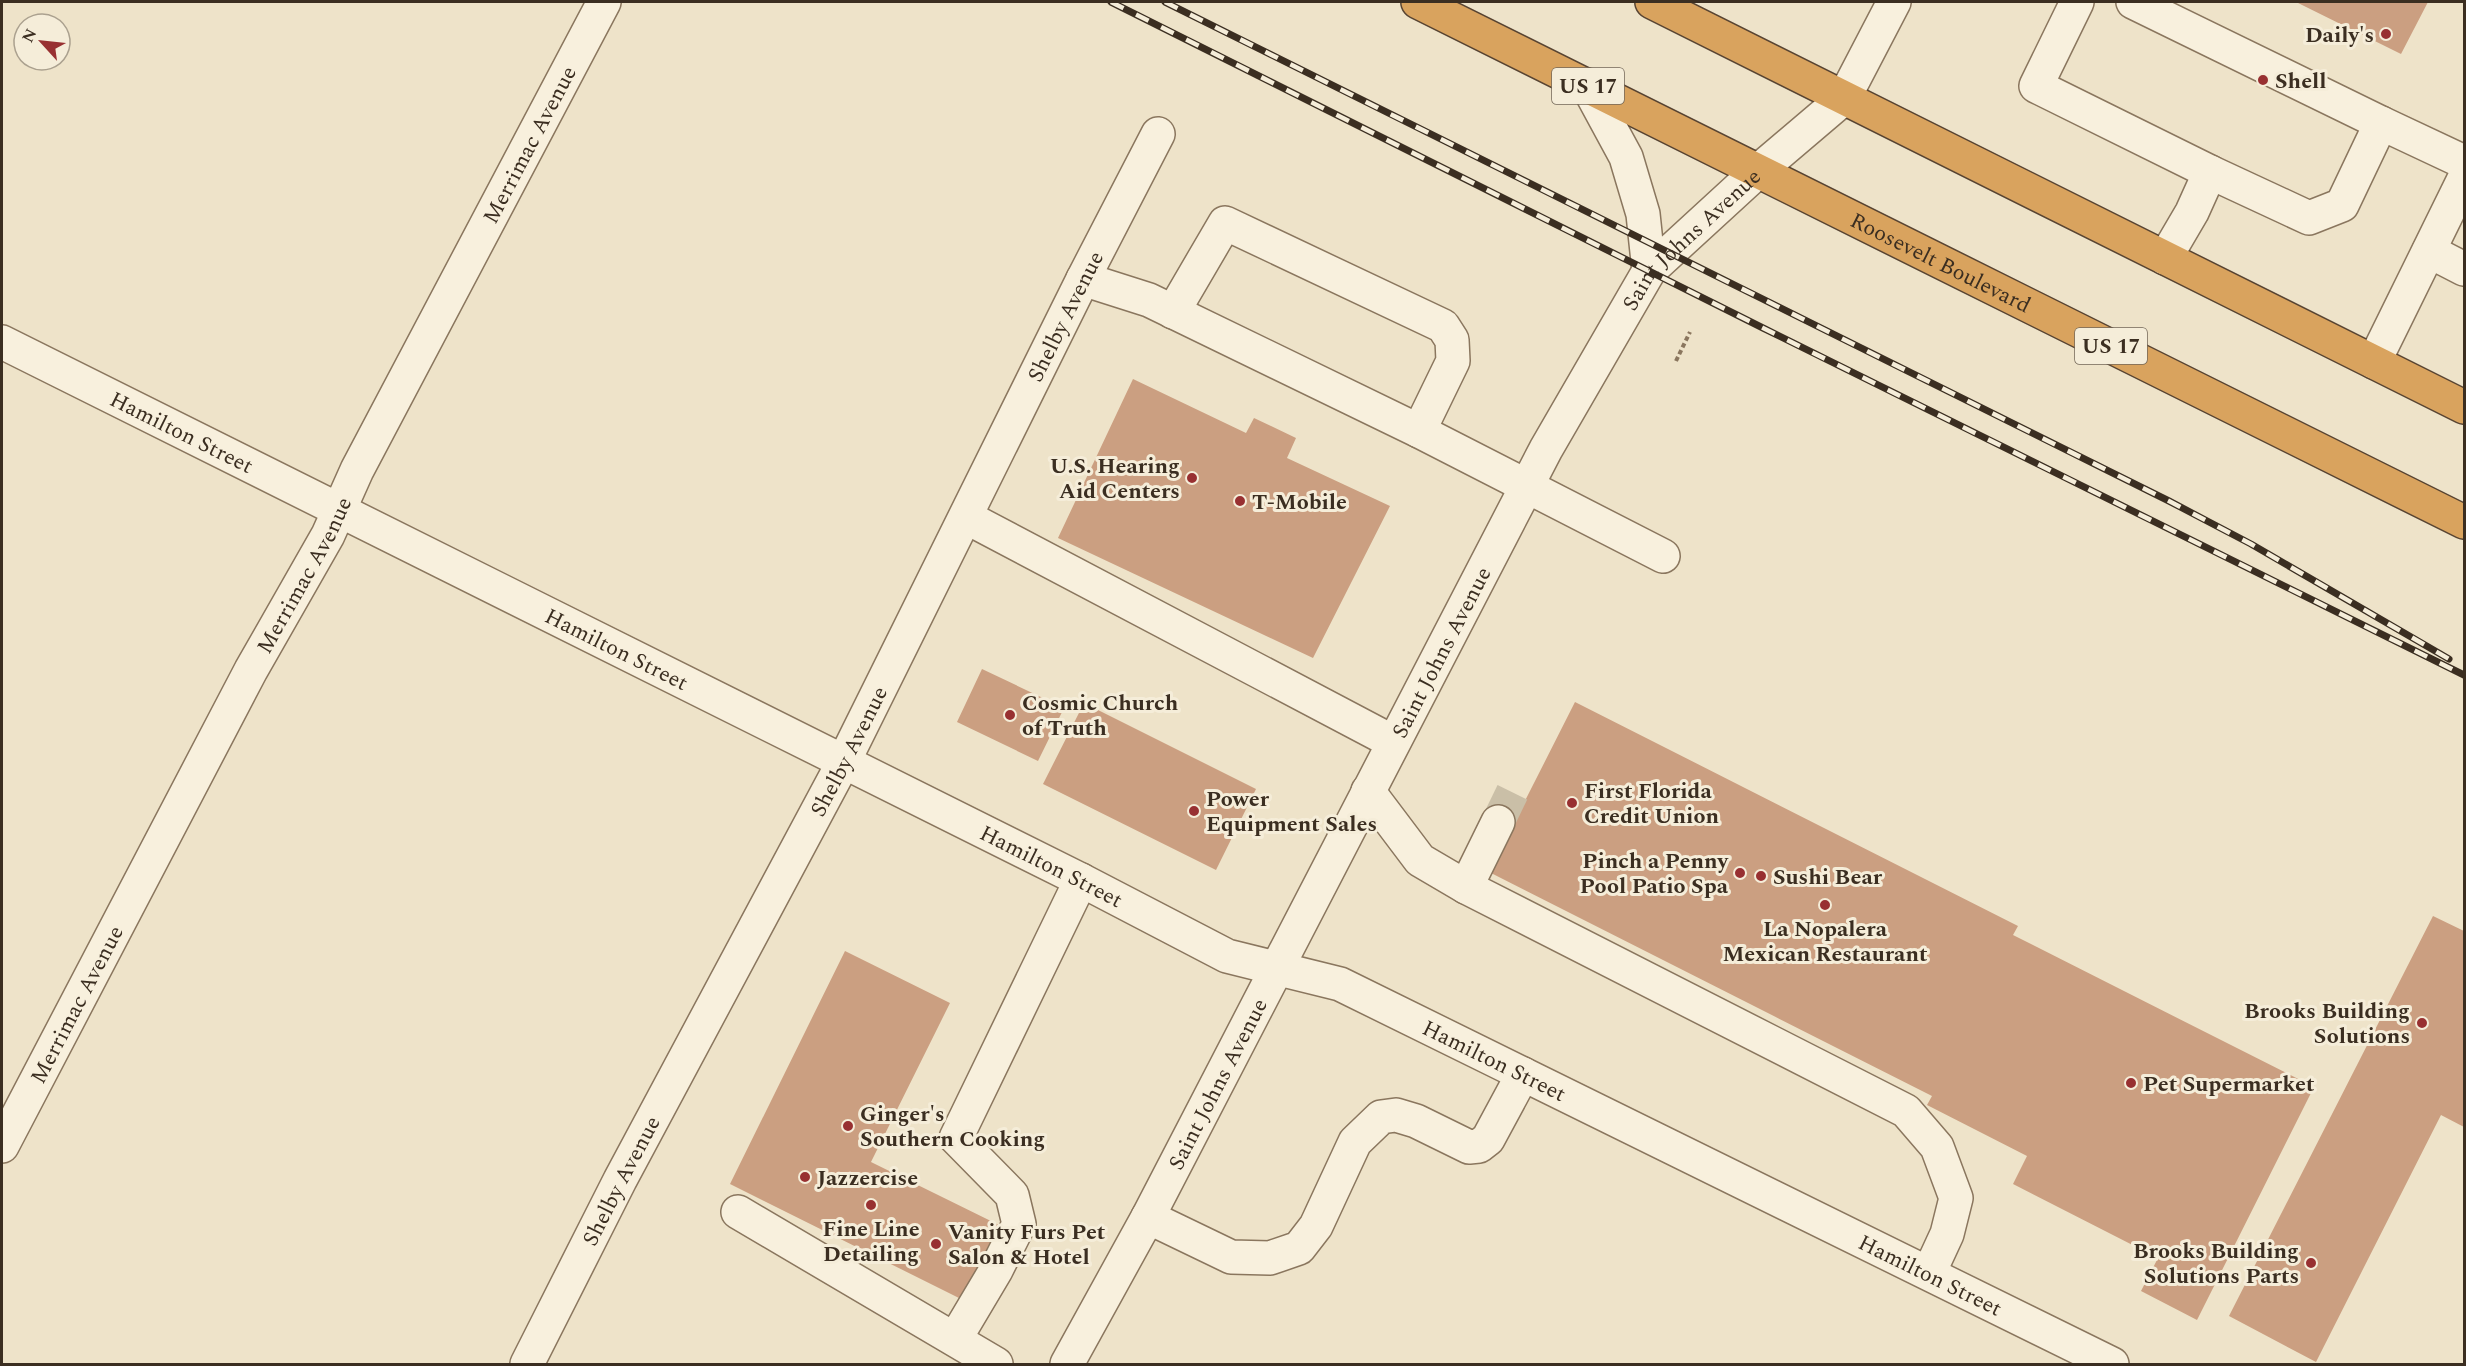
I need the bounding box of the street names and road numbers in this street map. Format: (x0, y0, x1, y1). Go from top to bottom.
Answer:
street label: Merrimac Avenue (475, 60, 585, 230)
road number: US 17 (1552, 68, 1624, 104)
street label: Saint Johns Avenue (1614, 161, 1769, 317)
street label: Roosevelt Boulevard (1844, 204, 2036, 322)
street label: Shelby Avenue (1020, 245, 1113, 388)
road number: US 17 (2075, 328, 2147, 364)
street label: Hamilton Street (104, 383, 259, 483)
street label: Merrimac Avenue (249, 492, 361, 660)
street label: Saint Johns Avenue (1384, 561, 1500, 744)
street label: Hamilton Street (539, 600, 694, 700)
street label: Shelby Avenue (802, 681, 897, 823)
street label: Hamilton Street (974, 817, 1129, 917)
street label: Merrimac Avenue (22, 920, 133, 1090)
street label: Saint Johns Avenue (1160, 993, 1277, 1176)
street label: Hamilton Street (1416, 1012, 1572, 1111)
street label: Shelby Avenue (574, 1110, 669, 1252)
street label: Hamilton Street (1852, 1227, 2008, 1326)

